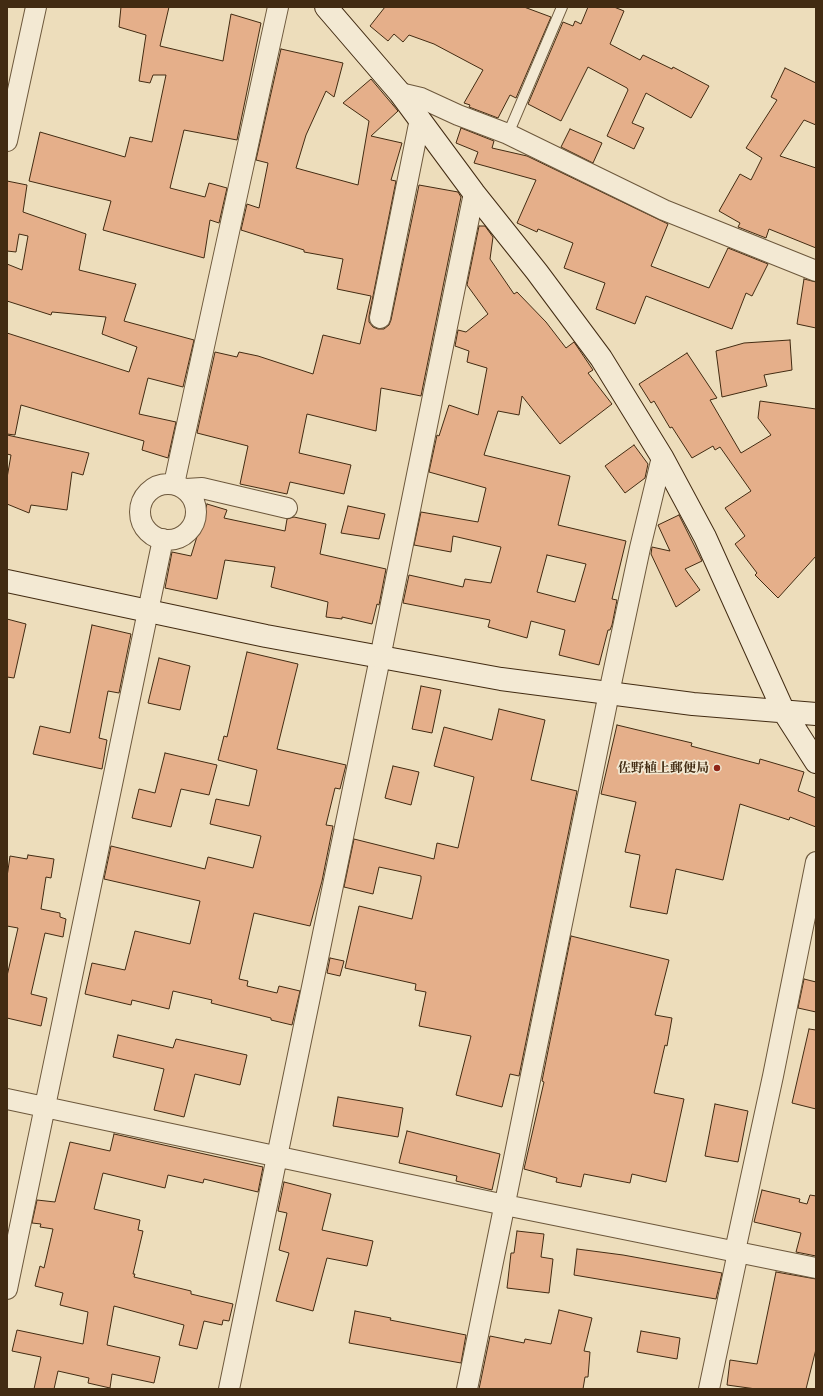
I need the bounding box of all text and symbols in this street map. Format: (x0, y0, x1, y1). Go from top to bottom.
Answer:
place label: 佐野植上郵便局 (618, 760, 709, 776)
marker: 佐野植上郵便局 (712, 763, 722, 773)

